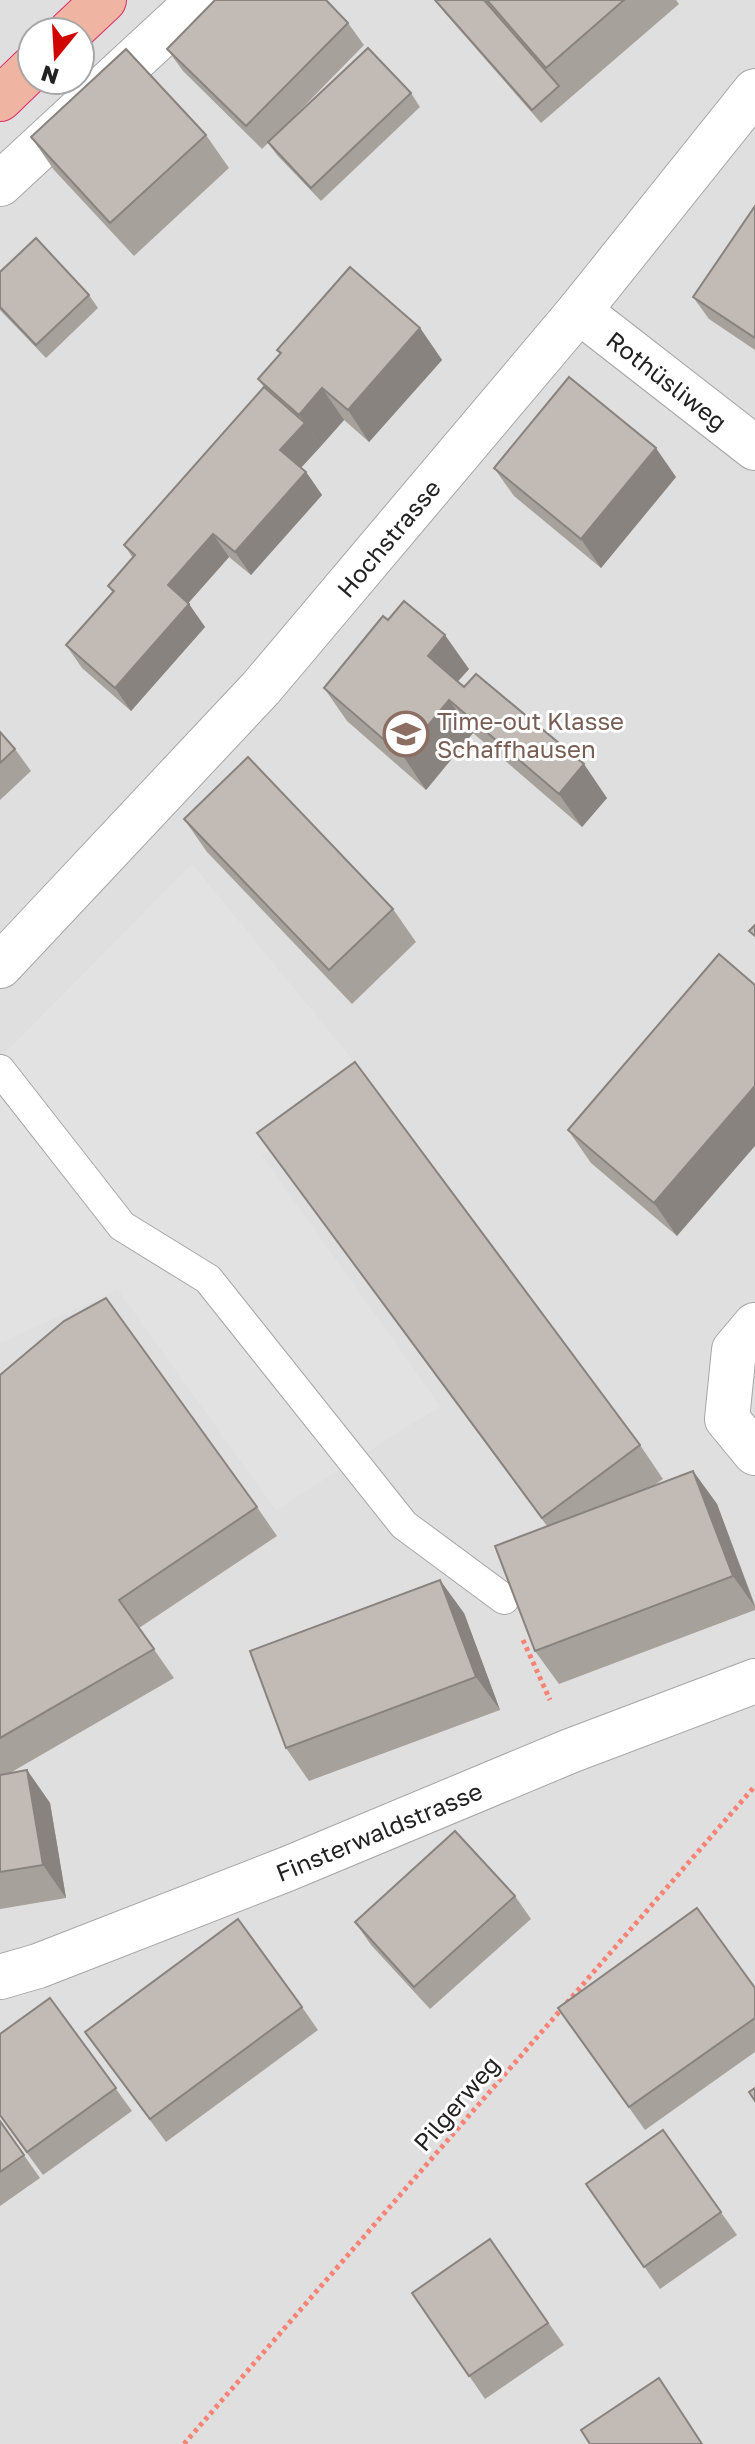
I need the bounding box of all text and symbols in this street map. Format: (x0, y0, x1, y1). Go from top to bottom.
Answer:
north arrow (16, 16, 96, 96)
text: N (38, 60, 62, 91)
street label: Rothüsliweg (602, 324, 733, 436)
street label: Hochstrasse (330, 473, 446, 602)
place label: Time-out Klasse Schaffhausen (437, 706, 624, 763)
school or university icon: Time-out Klasse Schaffhausen (382, 710, 430, 758)
street label: Finsterwaldstrasse (271, 1775, 486, 1887)
street label: Pilgerweg (407, 2050, 505, 2156)

